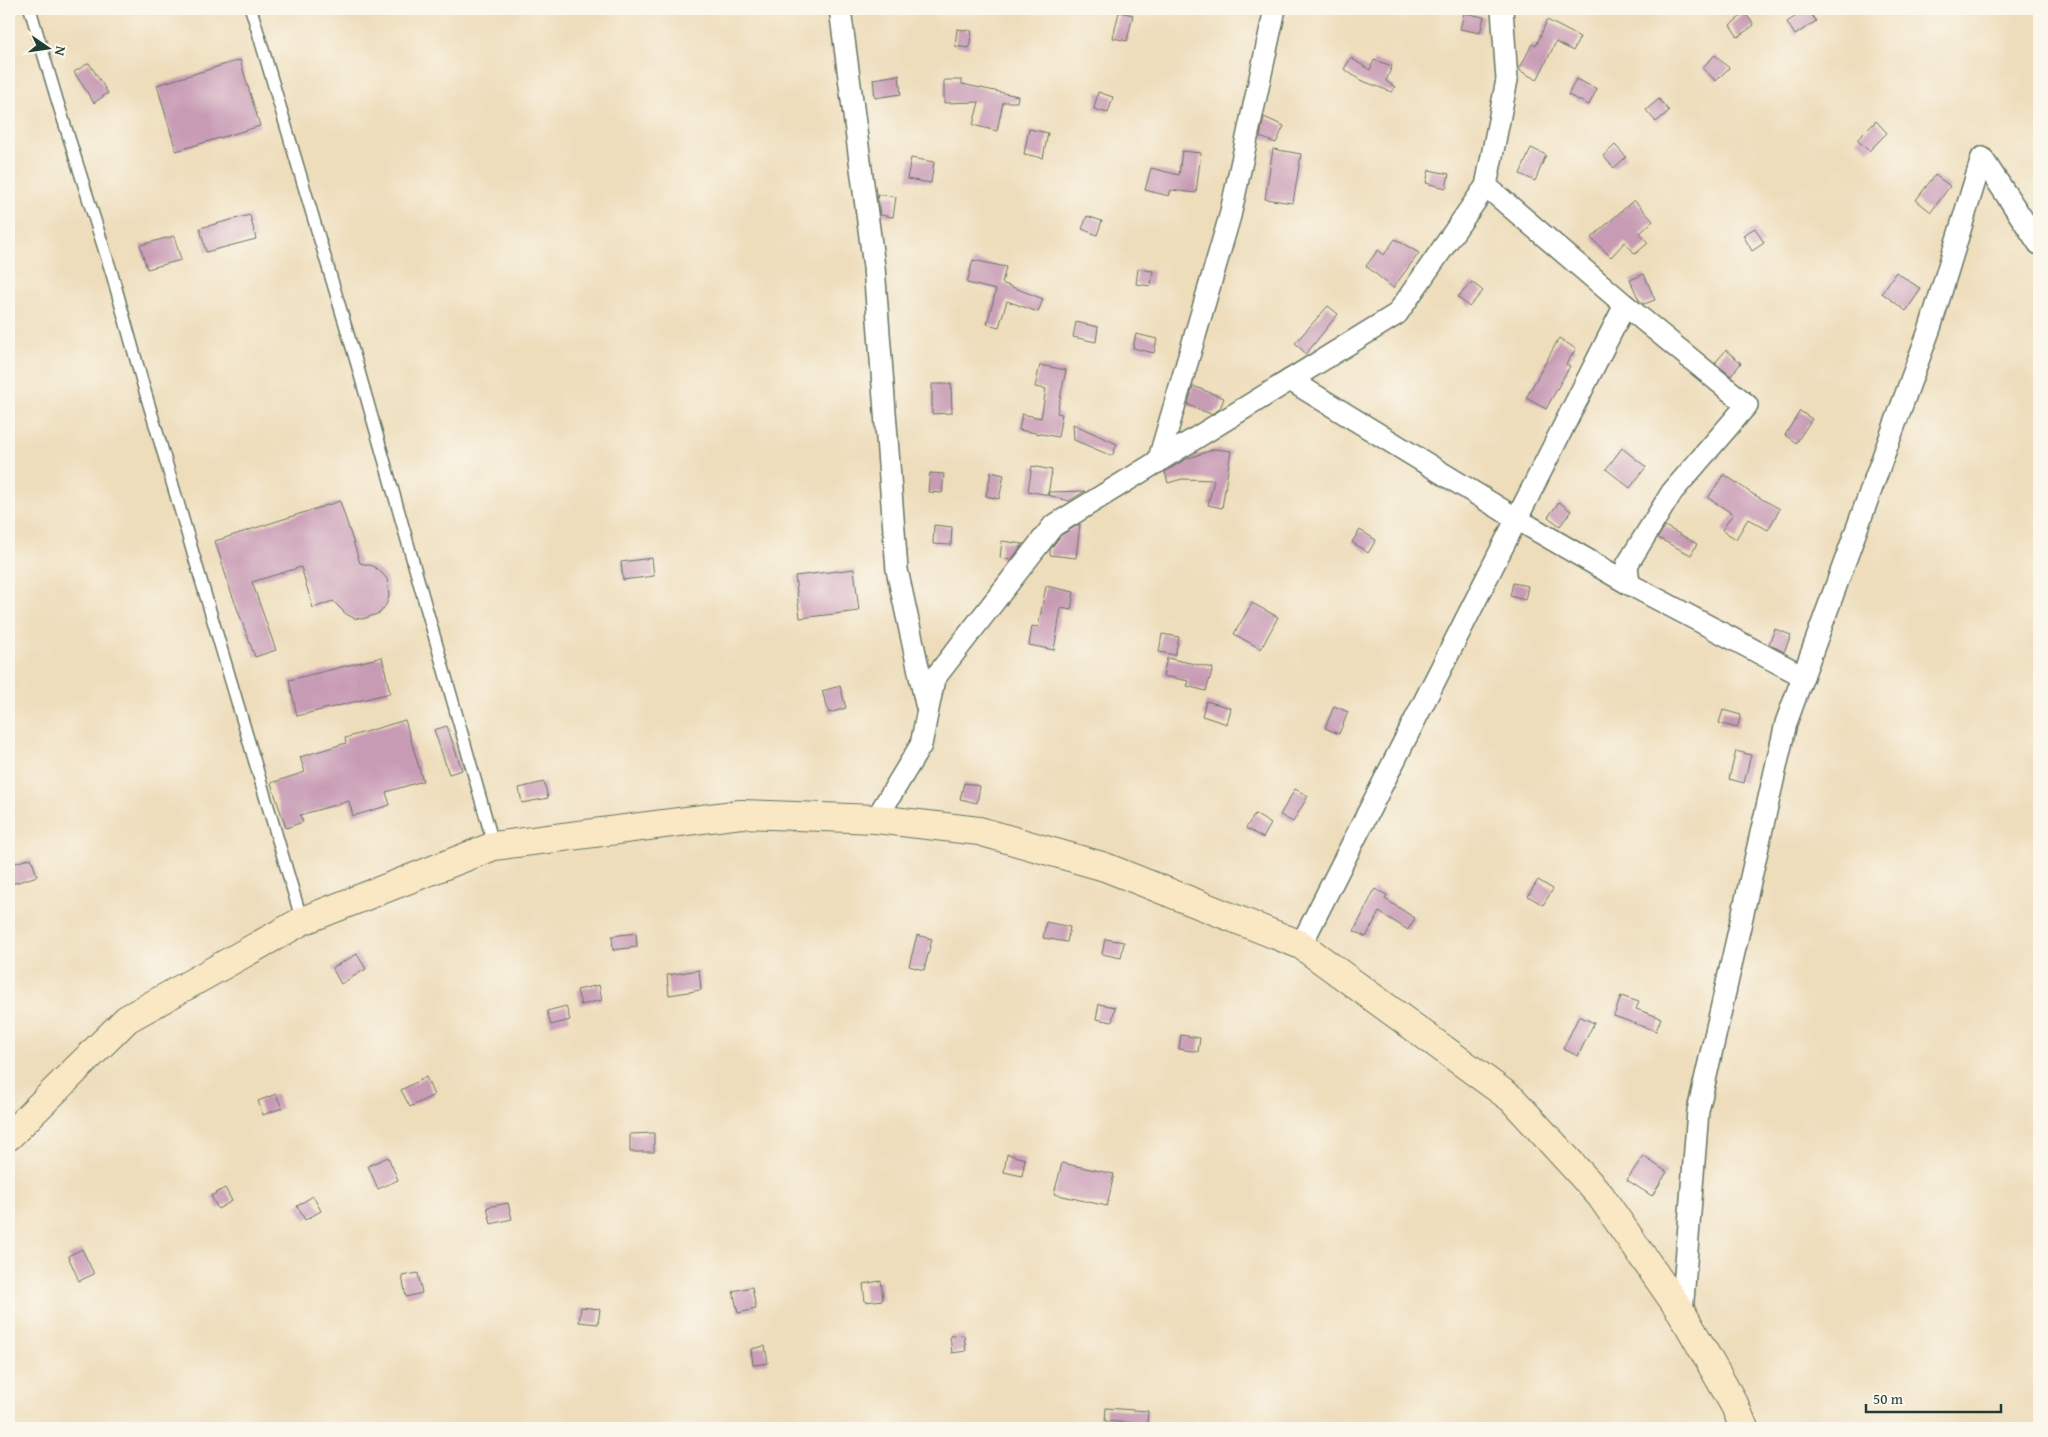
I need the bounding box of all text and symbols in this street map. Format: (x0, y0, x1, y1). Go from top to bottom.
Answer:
north arrow (22, 22, 72, 72)
text: N (50, 44, 71, 58)
scale bar (1866, 1382, 2000, 1414)
text: 50 m (1873, 1388, 1904, 1409)

